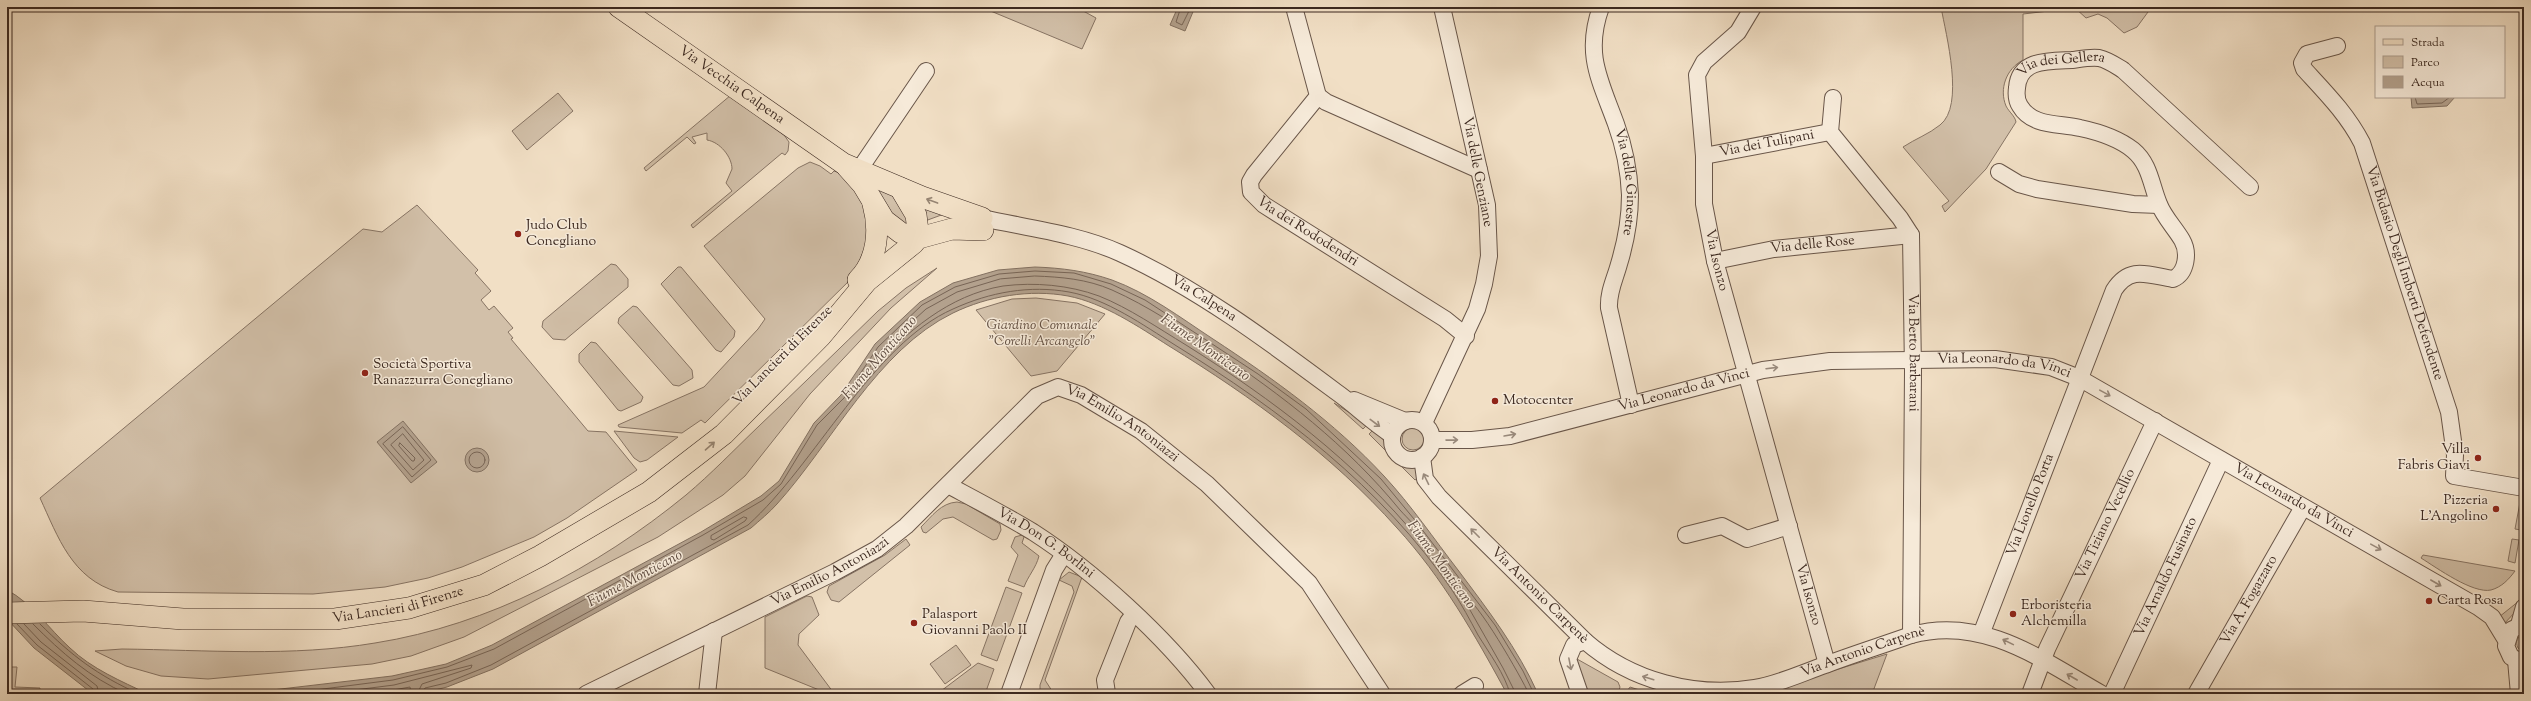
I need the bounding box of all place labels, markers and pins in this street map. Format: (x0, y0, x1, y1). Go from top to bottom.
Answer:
place label: Judo Club Conegliano (525, 216, 597, 252)
marker: Judo Club Conegliano (513, 229, 523, 239)
place label: Società Sportiva Ranazzurra Conegliano (373, 355, 513, 391)
marker: Società Sportiva Ranazzurra Conegliano (360, 368, 370, 378)
place label: Motocenter (1503, 391, 1574, 411)
marker: Motocenter (1490, 396, 1500, 406)
place label: Villa Fabris Giavi (2398, 440, 2471, 476)
marker: Villa Fabris Giavi (2473, 453, 2483, 463)
place label: Pizzeria L'Angolino (2420, 491, 2489, 527)
marker: Pizzeria L'Angolino (2491, 504, 2501, 514)
place label: Carta Rosa (2437, 591, 2504, 611)
place label: Erboristeria Alchemilla (2021, 596, 2092, 632)
marker: Carta Rosa (2424, 596, 2434, 606)
place label: Palasport Giovanni Paolo II (922, 605, 1027, 641)
marker: Erboristeria Alchemilla (2008, 609, 2018, 619)
marker: Palasport Giovanni Paolo II (909, 618, 919, 628)

